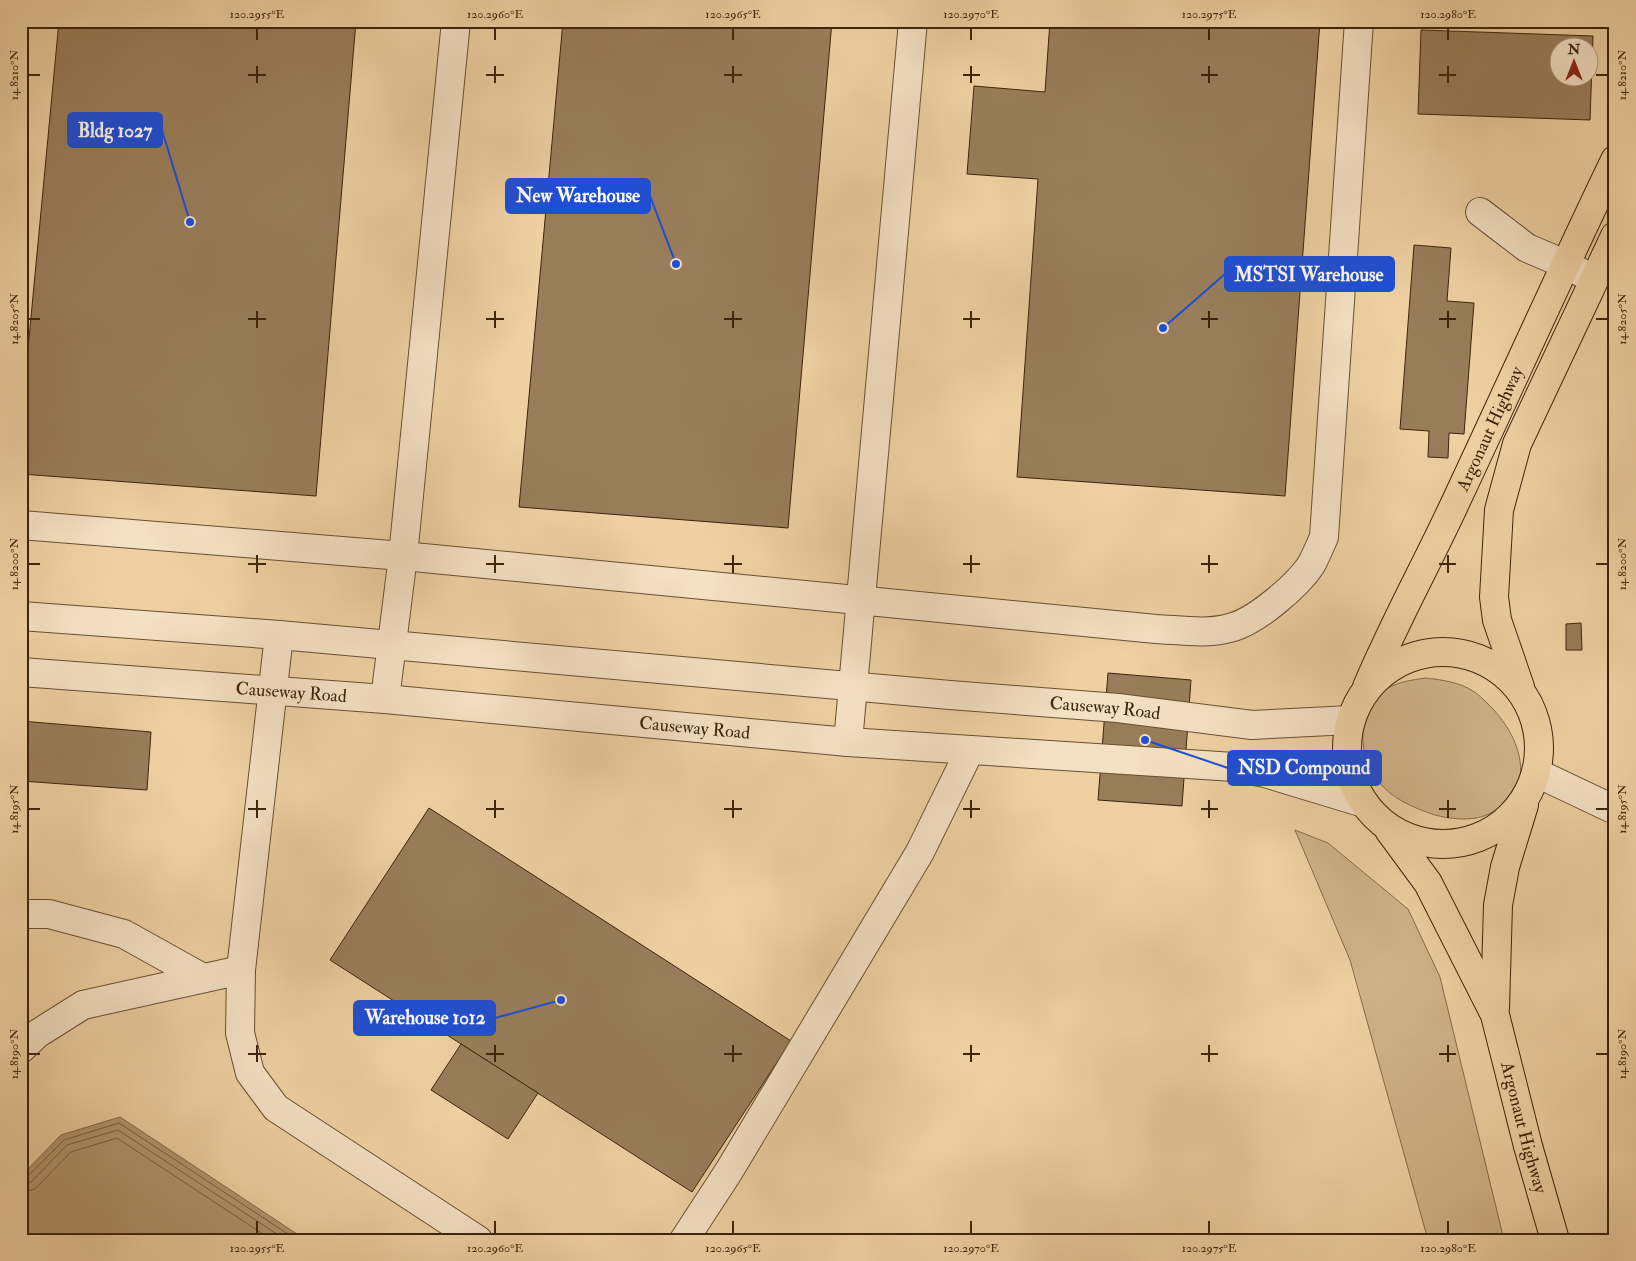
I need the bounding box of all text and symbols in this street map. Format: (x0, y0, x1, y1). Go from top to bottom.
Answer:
text: 120.2955°E (230, 7, 285, 22)
text: 120.2960°E (467, 7, 523, 22)
text: 120.2965°E (705, 7, 761, 22)
text: 120.2970°E (943, 7, 999, 22)
text: 120.2975°E (1182, 7, 1237, 22)
text: 120.2980°E (1420, 7, 1476, 22)
north arrow (1548, 38, 1598, 88)
text: N (1567, 41, 1581, 58)
text: 14.8210°N (7, 50, 22, 100)
text: 14.8210°N (1615, 50, 1630, 100)
callout: Bldg 1027 (68, 113, 162, 147)
text: Bldg 1027 (78, 119, 153, 144)
callout: New Warehouse (506, 179, 650, 213)
text: New Warehouse (515, 184, 640, 208)
callout: MSTSI Warehouse (1225, 257, 1394, 291)
text: MSTSI Warehouse (1233, 263, 1384, 287)
text: 14.8205°N (7, 293, 22, 345)
text: 14.8205°N (1615, 293, 1630, 345)
street label: Argonaut Highway (1450, 362, 1529, 496)
text: 14.8200°N (7, 538, 22, 590)
text: 14.8200°N (1615, 538, 1630, 590)
street label: Causeway Road (235, 676, 348, 708)
street label: Causeway Road (1049, 691, 1162, 725)
street label: Causeway Road (638, 711, 751, 744)
callout: NSD Compound (1228, 751, 1381, 785)
text: NSD Compound (1237, 756, 1371, 781)
text: 14.8195°N (7, 784, 22, 834)
text: 14.8195°N (1615, 784, 1630, 834)
callout: Warehouse 1012 (354, 1001, 495, 1035)
text: Warehouse 1012 (364, 1006, 486, 1030)
text: 14.8190°N (7, 1029, 22, 1079)
text: 14.8190°N (1615, 1029, 1630, 1079)
street label: Argonaut Highway (1495, 1058, 1553, 1197)
text: 120.2955°E (230, 1241, 285, 1256)
text: 120.2960°E (467, 1241, 523, 1256)
text: 120.2965°E (705, 1241, 761, 1256)
text: 120.2970°E (943, 1241, 999, 1256)
text: 120.2975°E (1182, 1241, 1237, 1256)
text: 120.2980°E (1420, 1241, 1476, 1256)

